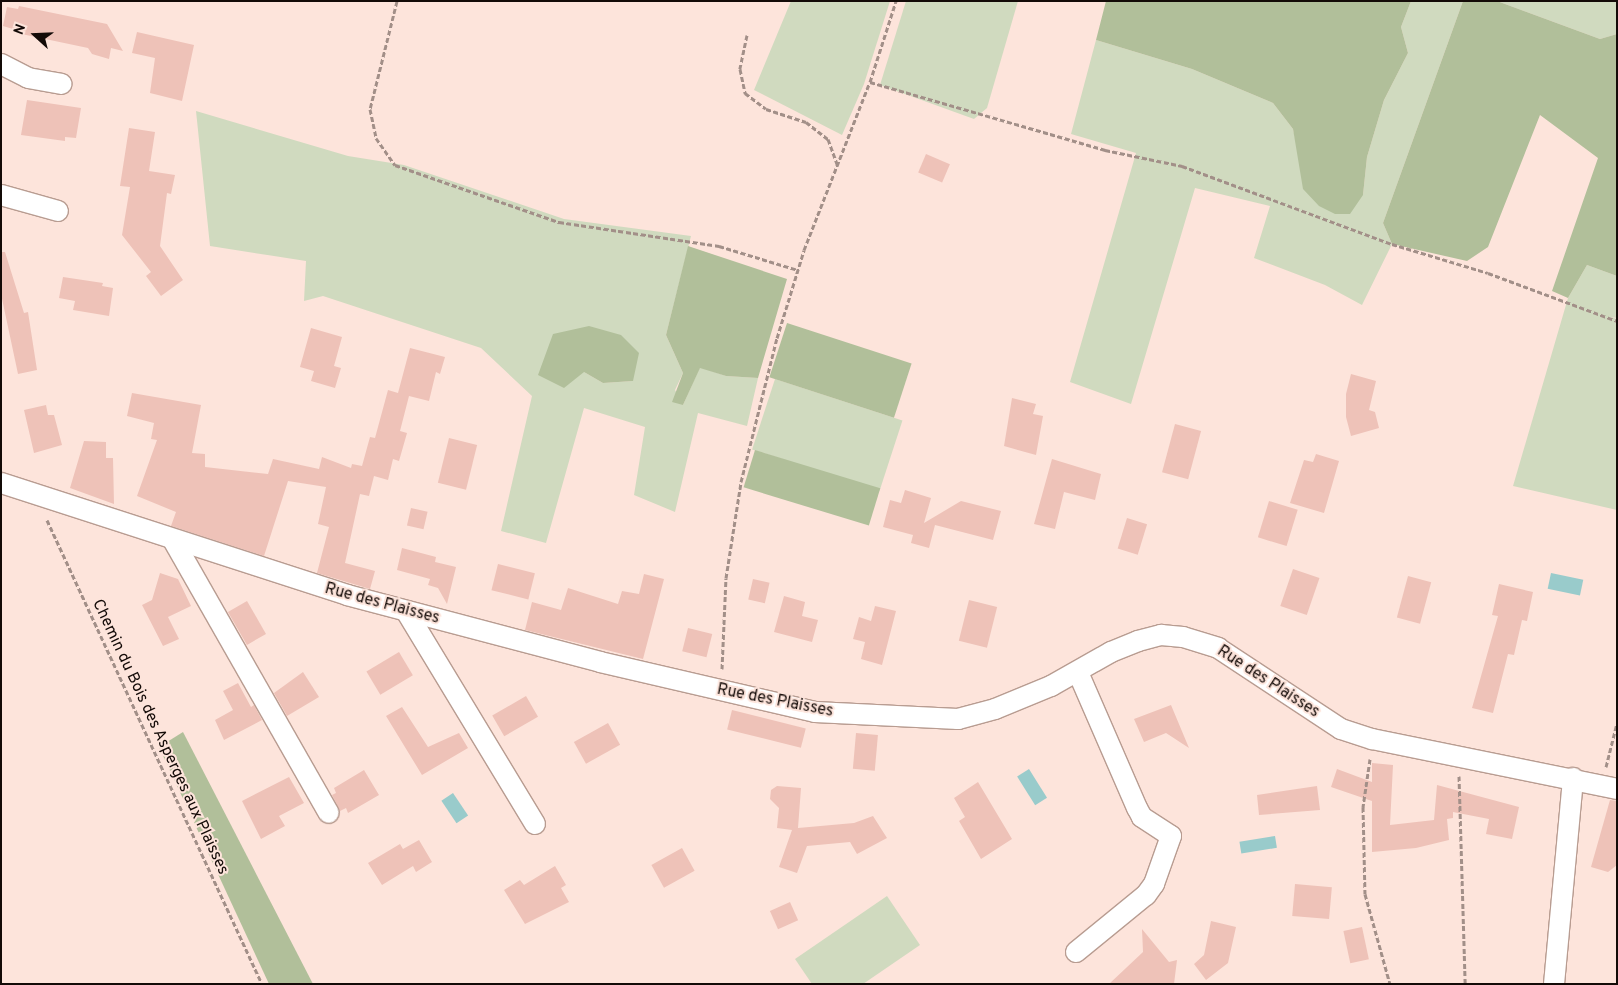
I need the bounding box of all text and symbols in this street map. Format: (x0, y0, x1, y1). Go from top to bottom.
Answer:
north arrow (10, 10, 60, 60)
text: N (11, 22, 30, 37)
street label: Rue des Plaisses (323, 579, 441, 629)
street label: Chemin du Bois des Asperges aux Plaisses (87, 596, 233, 878)
street label: Rue des Plaisses (1213, 642, 1323, 722)
street label: Rue des Plaisses (715, 680, 835, 722)

